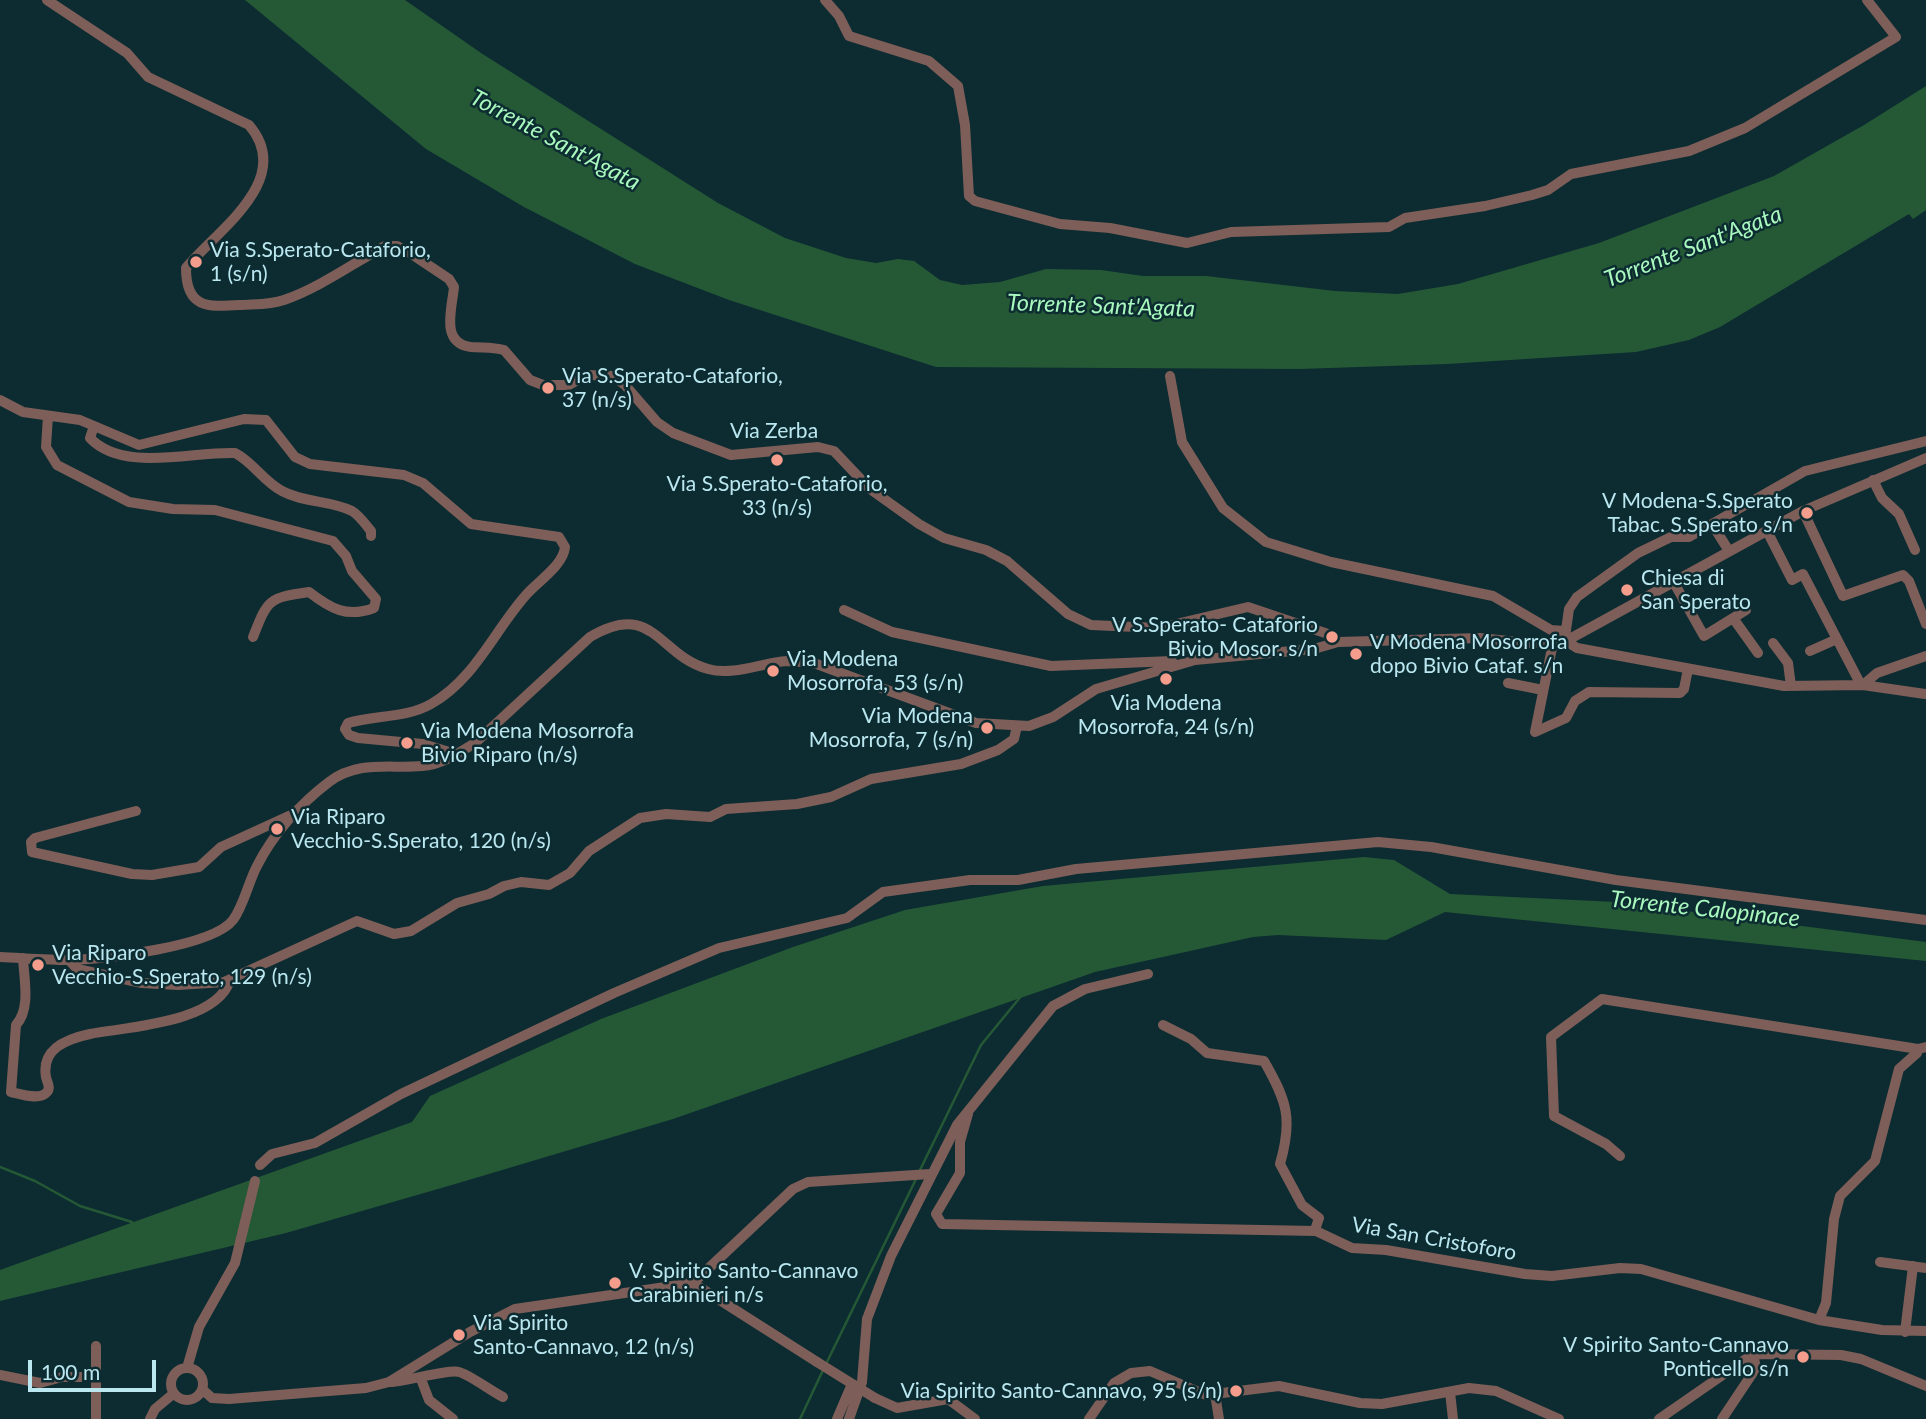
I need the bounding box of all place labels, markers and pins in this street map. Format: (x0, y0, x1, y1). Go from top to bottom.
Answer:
place label: Via S.Sperato-Cataforio, 1 (s/n) (210, 237, 431, 287)
marker: Via S.Sperato-Cataforio, 1 (s/n) (188, 254, 204, 270)
place label: Via S.Sperato-Cataforio, 37 (n/s) (562, 363, 783, 413)
marker: Via S.Sperato-Cataforio, 37 (n/s) (540, 380, 556, 396)
marker: Via S.Sperato-Cataforio, 33 (n/s) (769, 452, 785, 468)
place label: Via S.Sperato-Cataforio, 33 (n/s) (667, 471, 887, 521)
place label: V Modena-S.Sperato Tabac. S.Sperato s/n (1602, 488, 1793, 538)
marker: V Modena-S.Sperato Tabac. S.Sperato s/n (1799, 505, 1815, 521)
place label: Chiesa di San Sperato (1641, 565, 1751, 615)
marker: Chiesa di San Sperato (1619, 582, 1635, 598)
place label: V S.Sperato- Cataforio Bivio Mosor. s/n (1112, 612, 1318, 662)
marker: V S.Sperato- Cataforio Bivio Mosor. s/n (1324, 629, 1340, 645)
place label: V Modena Mosorrofa dopo Bivio Cataf. s/n (1370, 629, 1567, 679)
place label: Via Modena Mosorrofa, 53 (s/n) (787, 646, 963, 696)
marker: V Modena Mosorrofa dopo Bivio Cataf. s/n (1348, 646, 1364, 662)
marker: Via Modena Mosorrofa, 53 (s/n) (765, 663, 781, 679)
marker: Via Modena Mosorrofa, 24 (s/n) (1158, 671, 1174, 687)
place label: Via Modena Mosorrofa, 24 (s/n) (1078, 690, 1254, 740)
place label: Via Modena Mosorrofa, 7 (s/n) (809, 703, 973, 753)
place label: Via Modena Mosorrofa Bivio Riparo (n/s) (421, 718, 634, 768)
marker: Via Modena Mosorrofa, 7 (s/n) (979, 720, 995, 736)
marker: Via Modena Mosorrofa Bivio Riparo (n/s) (399, 735, 415, 751)
place label: Via Riparo Vecchio-S.Sperato, 120 (n/s) (291, 804, 551, 854)
marker: Via Riparo Vecchio-S.Sperato, 120 (n/s) (269, 821, 285, 837)
place label: Via Riparo Vecchio-S.Sperato, 129 (n/s) (52, 940, 312, 990)
marker: Via Riparo Vecchio-S.Sperato, 129 (n/s) (30, 957, 46, 973)
place label: V. Spirito Santo-Cannavo Carabinieri n/s (629, 1258, 858, 1308)
marker: V. Spirito Santo-Cannavo Carabinieri n/s (607, 1275, 623, 1291)
place label: Via Spirito Santo-Cannavo, 12 (n/s) (473, 1310, 694, 1360)
marker: Via Spirito Santo-Cannavo, 12 (n/s) (451, 1327, 467, 1343)
place label: V Spirito Santo-Cannavo Ponticello s/n (1563, 1332, 1789, 1382)
marker: V Spirito Santo-Cannavo Ponticello s/n (1795, 1349, 1811, 1365)
place label: Via Spirito Santo-Cannavo, 95 (s/n) (900, 1378, 1222, 1404)
marker: Via Spirito Santo-Cannavo, 95 (s/n) (1228, 1383, 1244, 1399)

